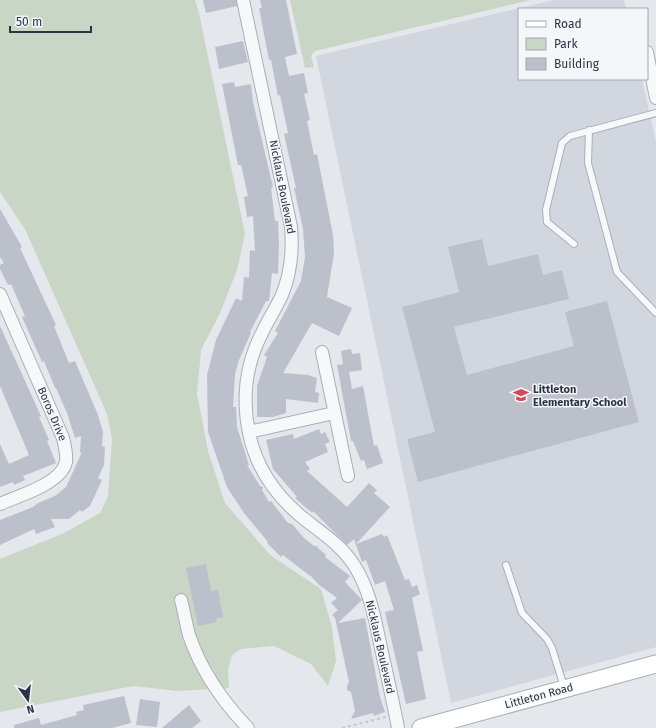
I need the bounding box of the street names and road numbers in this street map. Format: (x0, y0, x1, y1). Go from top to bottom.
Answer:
street label: Nicklaus Boulevard (267, 139, 297, 235)
street label: Boros Drive (35, 385, 69, 443)
street label: Nicklaus Boulevard (363, 599, 397, 695)
street label: Littleton Road (503, 681, 575, 711)

